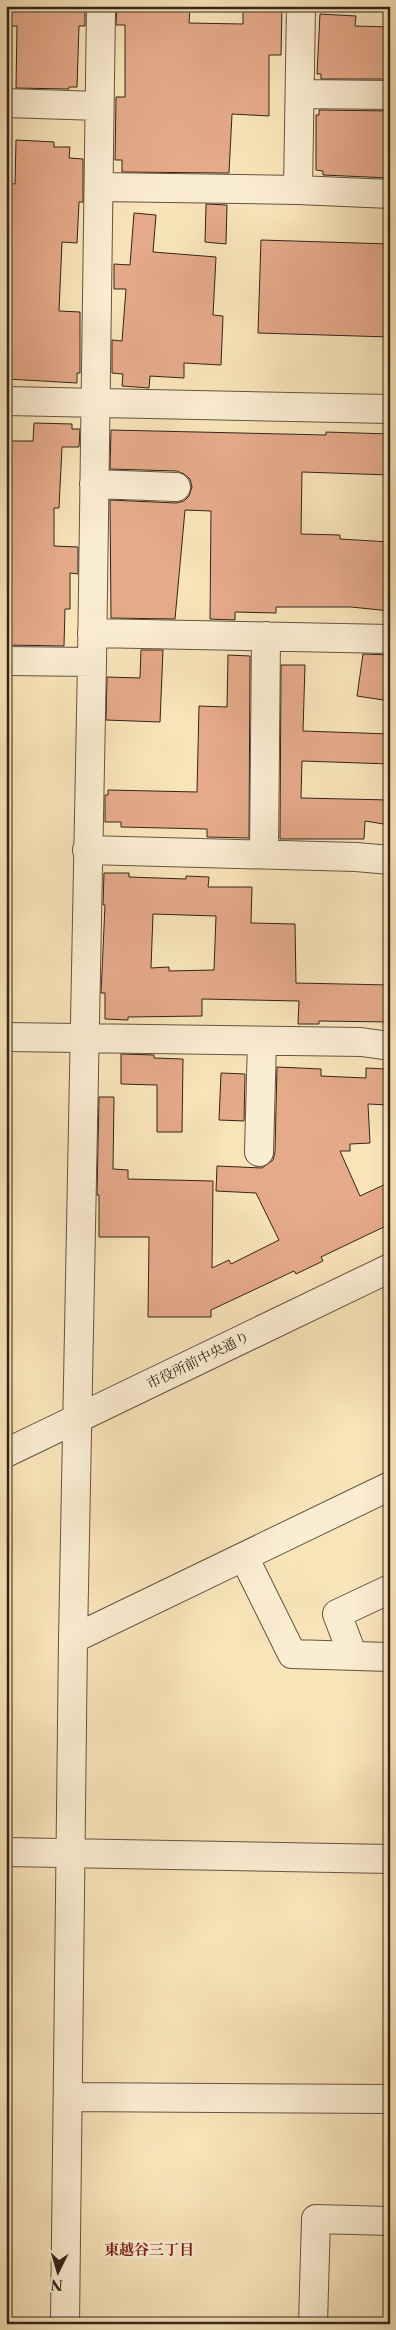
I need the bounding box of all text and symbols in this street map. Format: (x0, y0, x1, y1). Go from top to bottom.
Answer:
street label: 市役所前中央通り (144, 1327, 252, 1393)
district label: 東越谷三丁目 (104, 2240, 194, 2259)
north arrow (32, 2248, 82, 2298)
text: N (50, 2275, 64, 2294)

